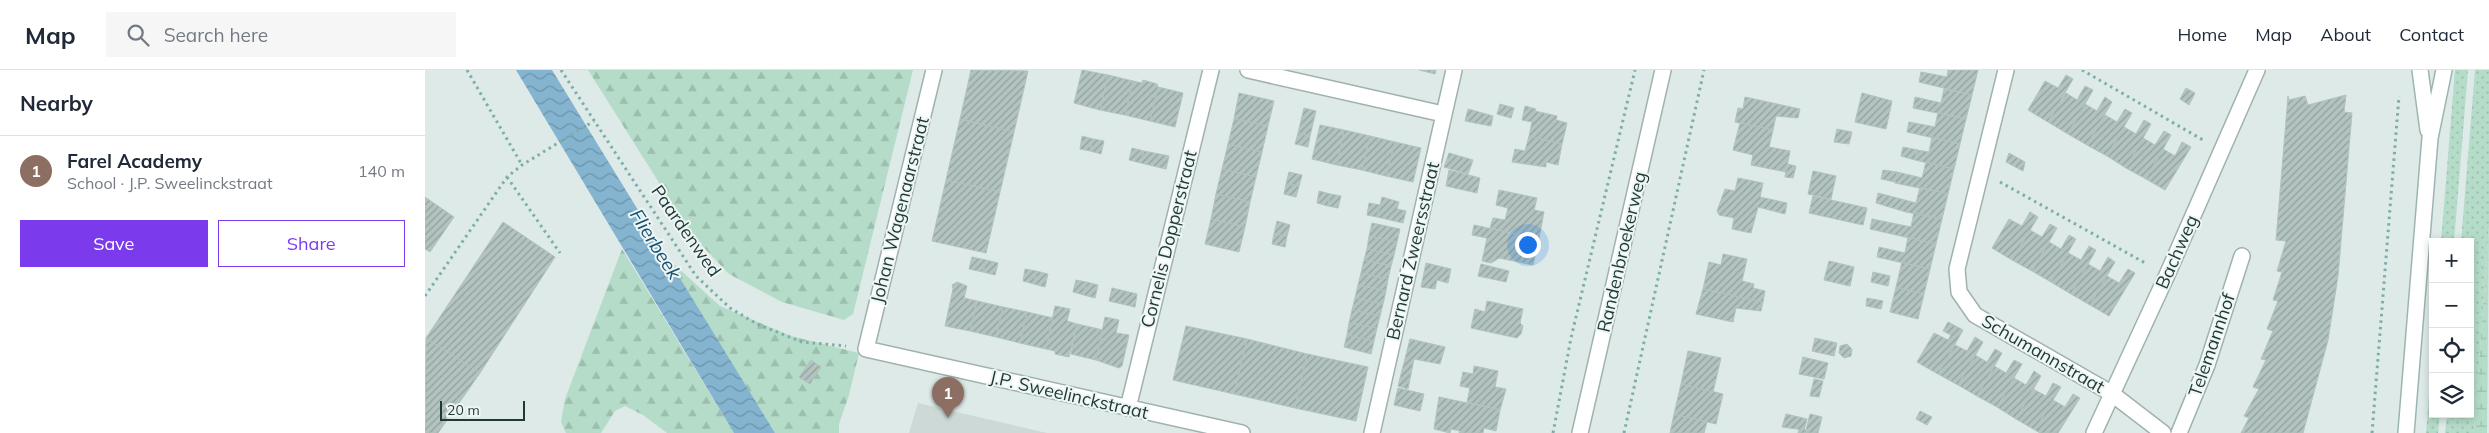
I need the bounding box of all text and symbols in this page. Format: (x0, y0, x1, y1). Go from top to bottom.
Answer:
search box (106, 12, 456, 57)
text: Map (25, 20, 76, 50)
icon: search (124, 21, 152, 49)
text: Search here (164, 23, 268, 47)
text: Home (2177, 23, 2227, 46)
text: Map (2255, 23, 2292, 46)
text: About (2320, 23, 2371, 46)
text: Contact (2399, 23, 2464, 46)
text: Nearby (20, 90, 93, 116)
street label: Johan Wagenaarstraat (865, 114, 934, 305)
street label: Cornelis Dopperstraat (1135, 148, 1202, 330)
text: Farel Academy (67, 149, 202, 173)
street label: Bernard Zweersstraat (1381, 160, 1444, 342)
text: 1 (31, 161, 41, 181)
text: 140 m (358, 161, 405, 181)
street label: Randenbroekerweg (1592, 169, 1651, 335)
text: School · J.P. Sweelinckstraat (67, 173, 273, 193)
street label: Paardenwed (646, 181, 726, 281)
water label: Flierbeek (625, 204, 688, 285)
street label: Bachweg (2150, 211, 2203, 292)
button: Save (20, 220, 208, 267)
button: Share (218, 220, 405, 267)
your location (1515, 232, 1541, 258)
map controls (2429, 238, 2474, 418)
button: + (2429, 238, 2474, 283)
button: − (2429, 283, 2474, 328)
street label: Telemannhof (2183, 289, 2240, 400)
street label: Schumannstraat (1978, 309, 2109, 398)
button: locate (2429, 328, 2474, 373)
street label: J.P. Sweelinckstraat (988, 365, 1151, 424)
button: layers (2429, 373, 2474, 418)
pin: 1 (932, 377, 964, 418)
scale bar (440, 398, 525, 421)
text: 20 m (447, 401, 480, 419)

